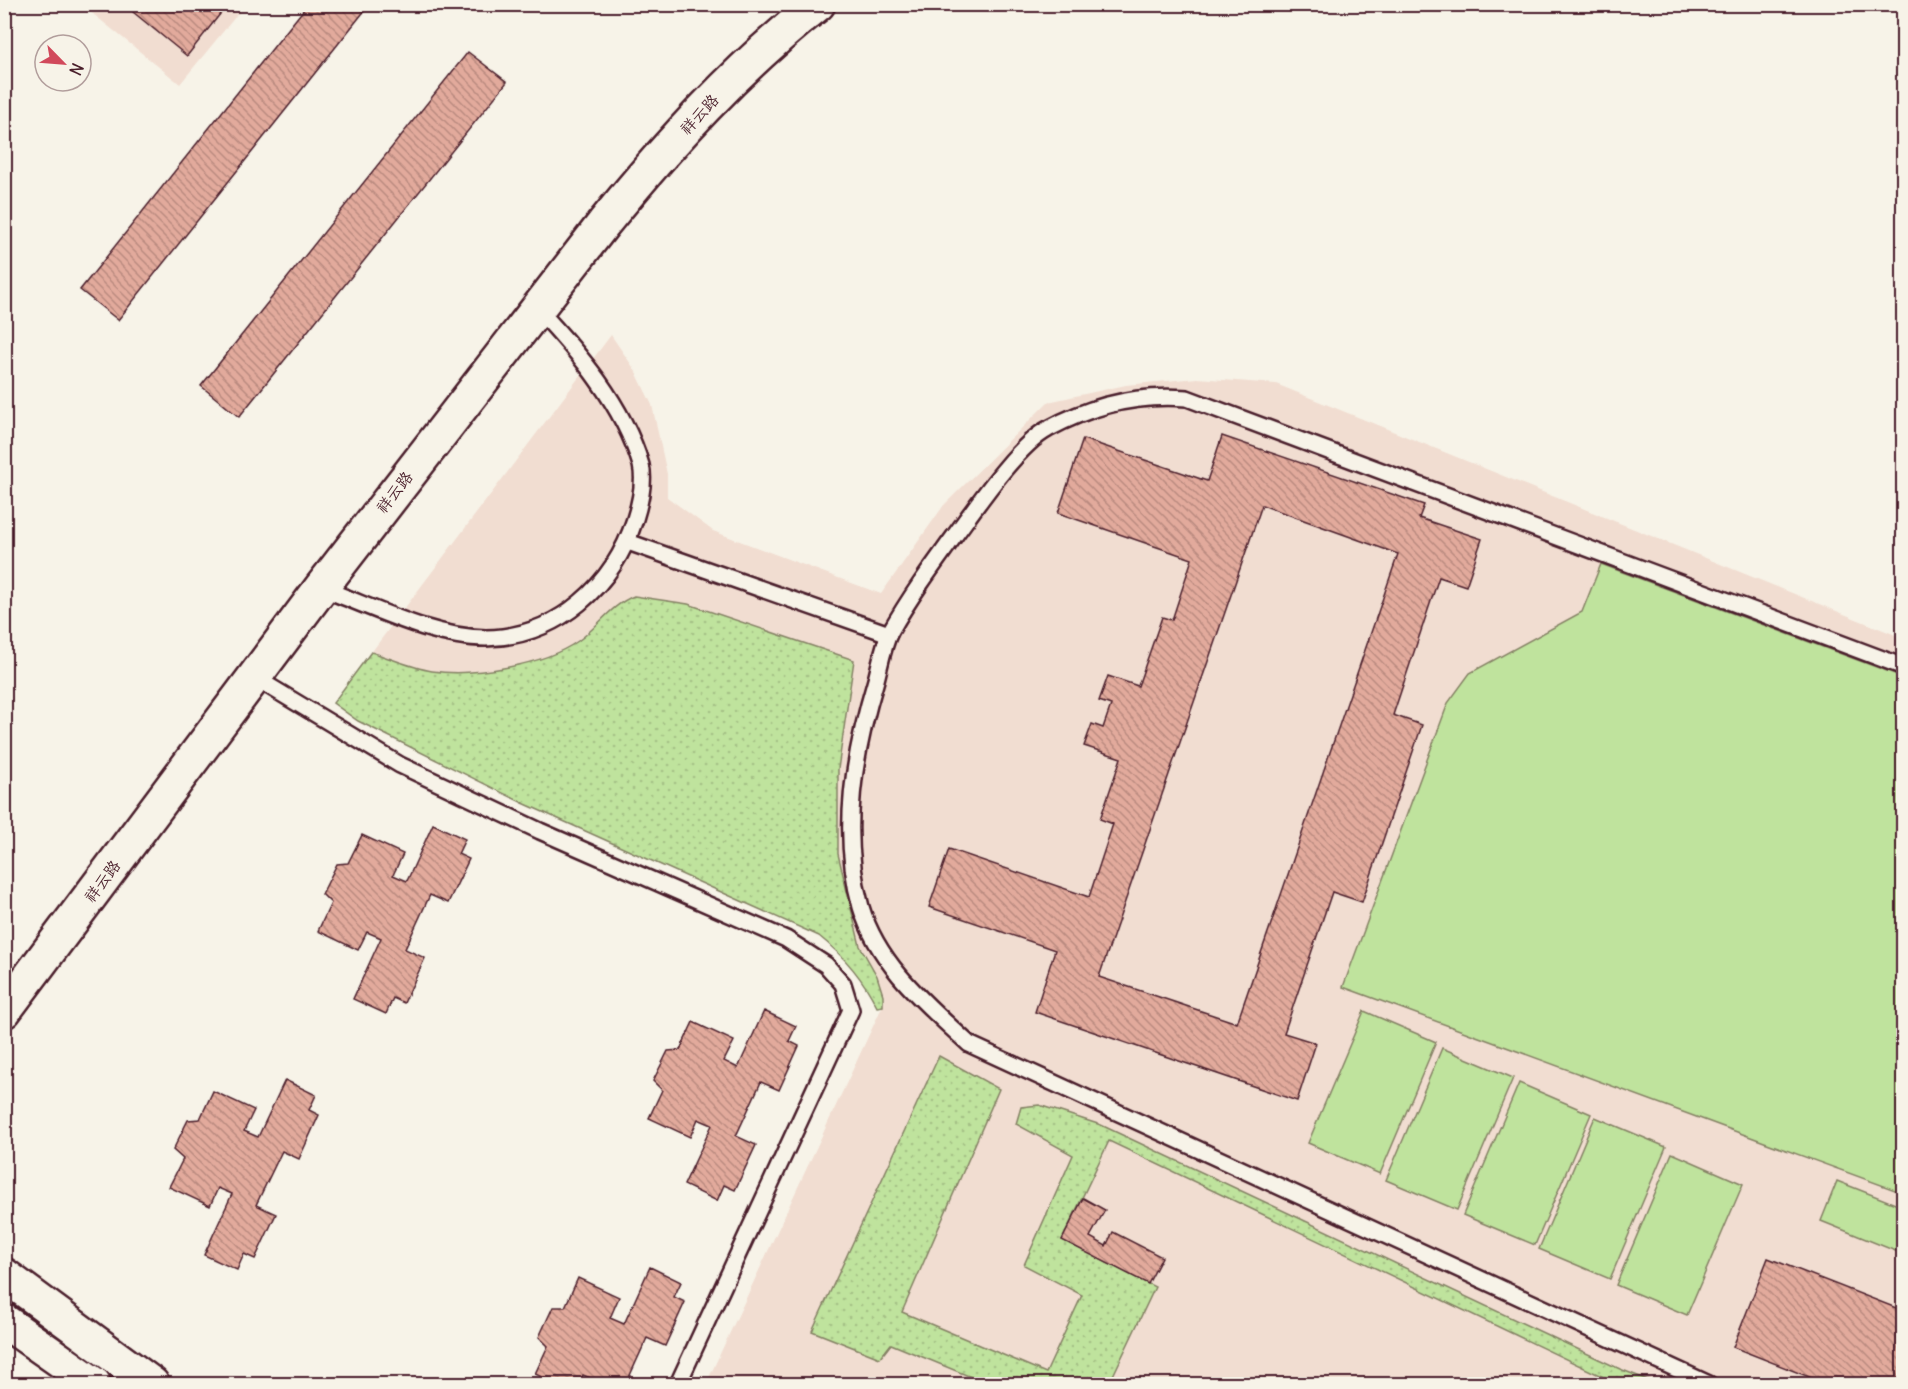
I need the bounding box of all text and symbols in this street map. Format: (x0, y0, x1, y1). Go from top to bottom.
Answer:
north arrow (33, 33, 93, 93)
text: N (65, 60, 88, 79)
street label: 祥云路 (675, 90, 723, 138)
street label: 祥云路 (371, 467, 417, 517)
street label: 祥云路 (80, 856, 124, 906)

